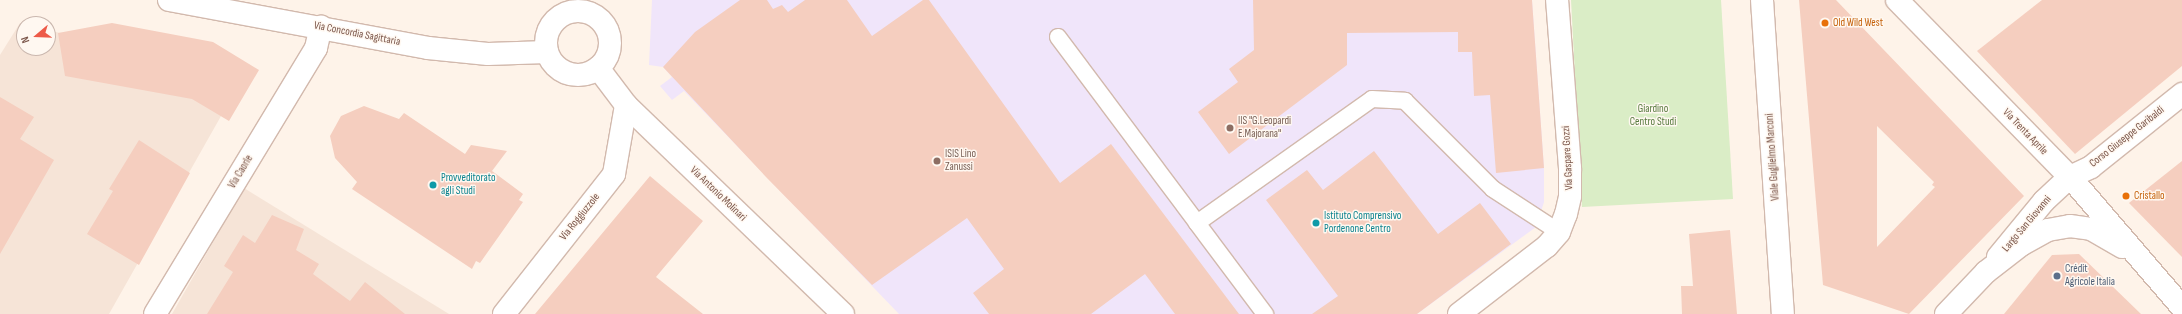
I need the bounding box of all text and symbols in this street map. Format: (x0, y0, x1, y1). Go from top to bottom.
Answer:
north arrow (16, 16, 56, 56)
place label: Old Wild West (1833, 16, 1883, 30)
marker: Old Wild West (1820, 18, 1830, 28)
street label: Via Concordia Sagittaria (313, 19, 401, 49)
text: N (18, 35, 32, 45)
park label: Giardino Centro Studi (1630, 103, 1676, 129)
street label: Corso Giuseppe Garibaldi (2087, 104, 2167, 170)
street label: Via Trenta Aprile (2000, 106, 2050, 158)
street label: Viale Guglielmo Marconi (1763, 113, 1783, 201)
place label: IIS "G.Leopardi E.Majorana" (1238, 115, 1291, 141)
marker: IIS "G.Leopardi E.Majorana" (1225, 123, 1235, 133)
street label: Via Gaspare Gozzi (1560, 125, 1576, 191)
place label: ISIS Lino Zanussi (945, 148, 976, 174)
street label: Via Caorle (226, 153, 256, 191)
marker: ISIS Lino Zanussi (932, 156, 942, 166)
street label: Via Antonio Molinari (687, 164, 749, 224)
place label: Provveditorato agli Studi (441, 172, 495, 198)
marker: Provveditorato agli Studi (428, 180, 438, 190)
place label: Cristallo (2134, 189, 2165, 203)
street label: Via Roggiuzzole (557, 191, 603, 243)
marker: Cristallo (2121, 191, 2131, 201)
street label: Largo San Giovanni (2000, 193, 2054, 255)
place label: Istituto Comprensivo Pordenone Centro (1324, 210, 1401, 236)
marker: Istituto Comprensivo Pordenone Centro (1311, 218, 1321, 228)
place label: Crédit Agricole Italia (2065, 263, 2115, 289)
marker: Crédit Agricole Italia (2052, 271, 2062, 281)

